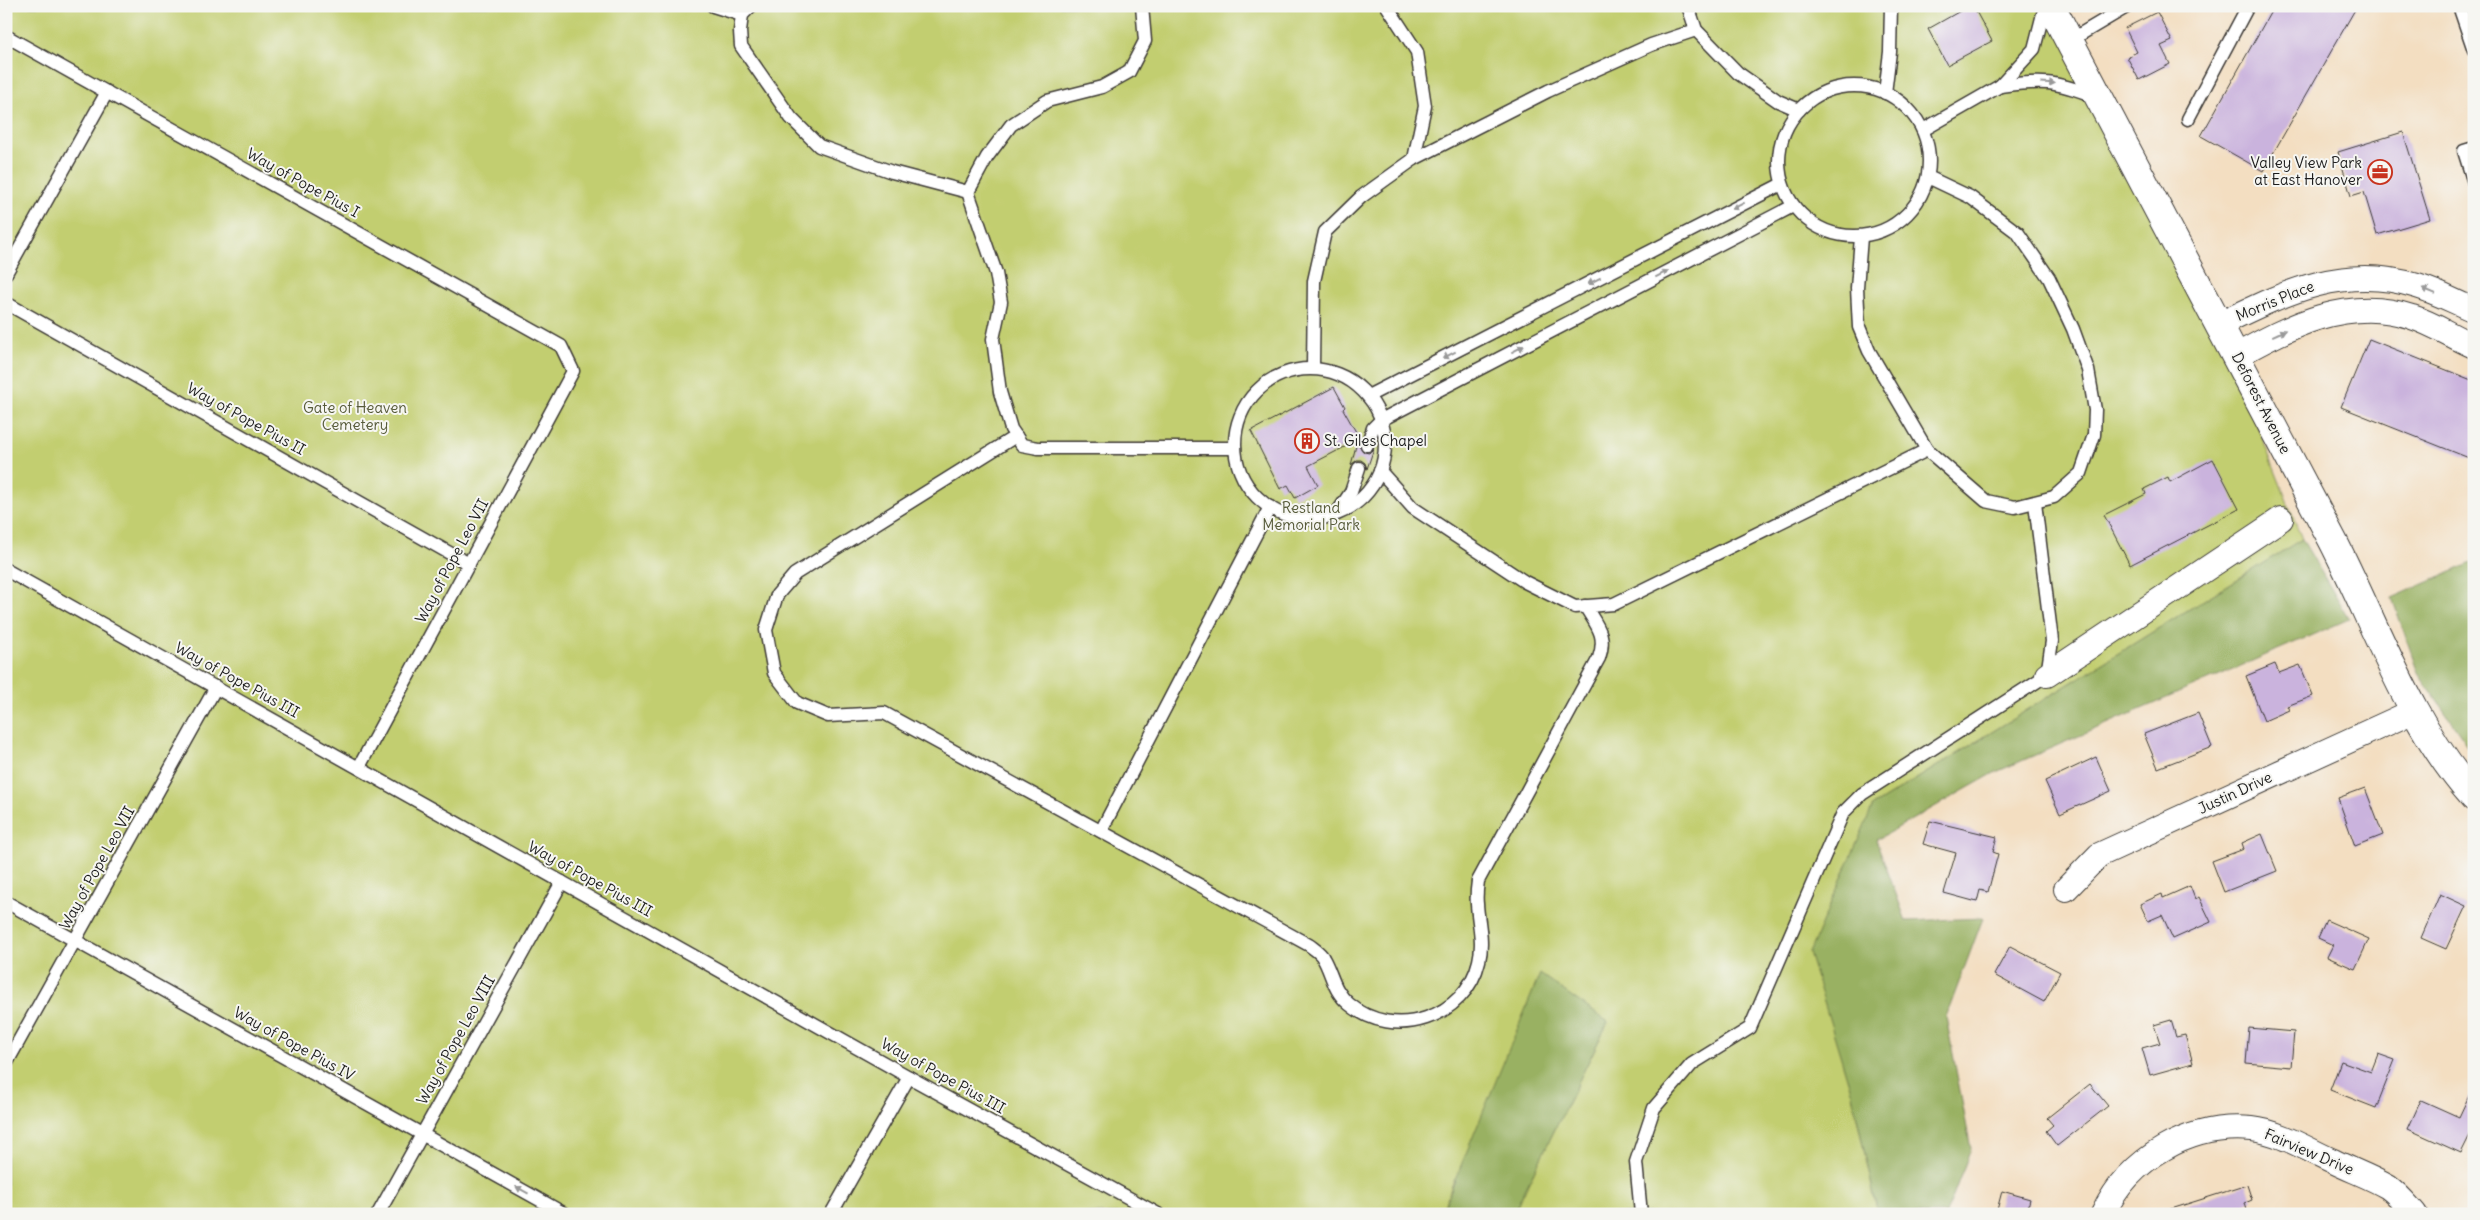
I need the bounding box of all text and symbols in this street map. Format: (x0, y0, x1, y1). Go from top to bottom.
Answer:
one-way arrow (2040, 79, 2056, 87)
street label: Way of Pope Pius I (244, 144, 363, 221)
place label: Valley View Park at East Hanover (2251, 153, 2362, 189)
office icon: Valley View Park at East Hanover (2367, 159, 2393, 185)
one-way arrow (1731, 202, 1746, 210)
one-way arrow (1655, 270, 1669, 278)
street label: Morris Place (2233, 276, 2317, 325)
one-way arrow (1587, 277, 1601, 285)
one-way arrow (2421, 287, 2436, 295)
one-way arrow (2271, 328, 2286, 337)
one-way arrow (1510, 345, 1525, 353)
street label: Deforest Avenue (2228, 349, 2295, 457)
one-way arrow (1442, 351, 1456, 359)
street label: Way of Pope Pius II (184, 378, 309, 459)
park label: Gate of Heaven Cemetery (303, 398, 407, 434)
building icon: St. Giles Chapel (1294, 428, 1320, 454)
place label: St. Giles Chapel (1324, 431, 1427, 450)
street label: Way of Pope Leo VII (411, 495, 492, 626)
park label: Restland Memorial Park (1262, 498, 1360, 534)
street label: Way of Pope Pius III (172, 638, 303, 722)
street label: Justin Drive (2195, 767, 2275, 818)
street label: Way of Pope Leo VII (55, 803, 138, 933)
street label: Way of Pope Pius III (525, 837, 656, 921)
street label: Way of Pope Leo VIII (412, 972, 499, 1108)
street label: Way of Pope Pius IV (230, 1002, 358, 1085)
street label: Way of Pope Pius III (878, 1034, 1009, 1118)
street label: Fairview Drive (2262, 1124, 2357, 1179)
one-way arrow (515, 1186, 530, 1194)

